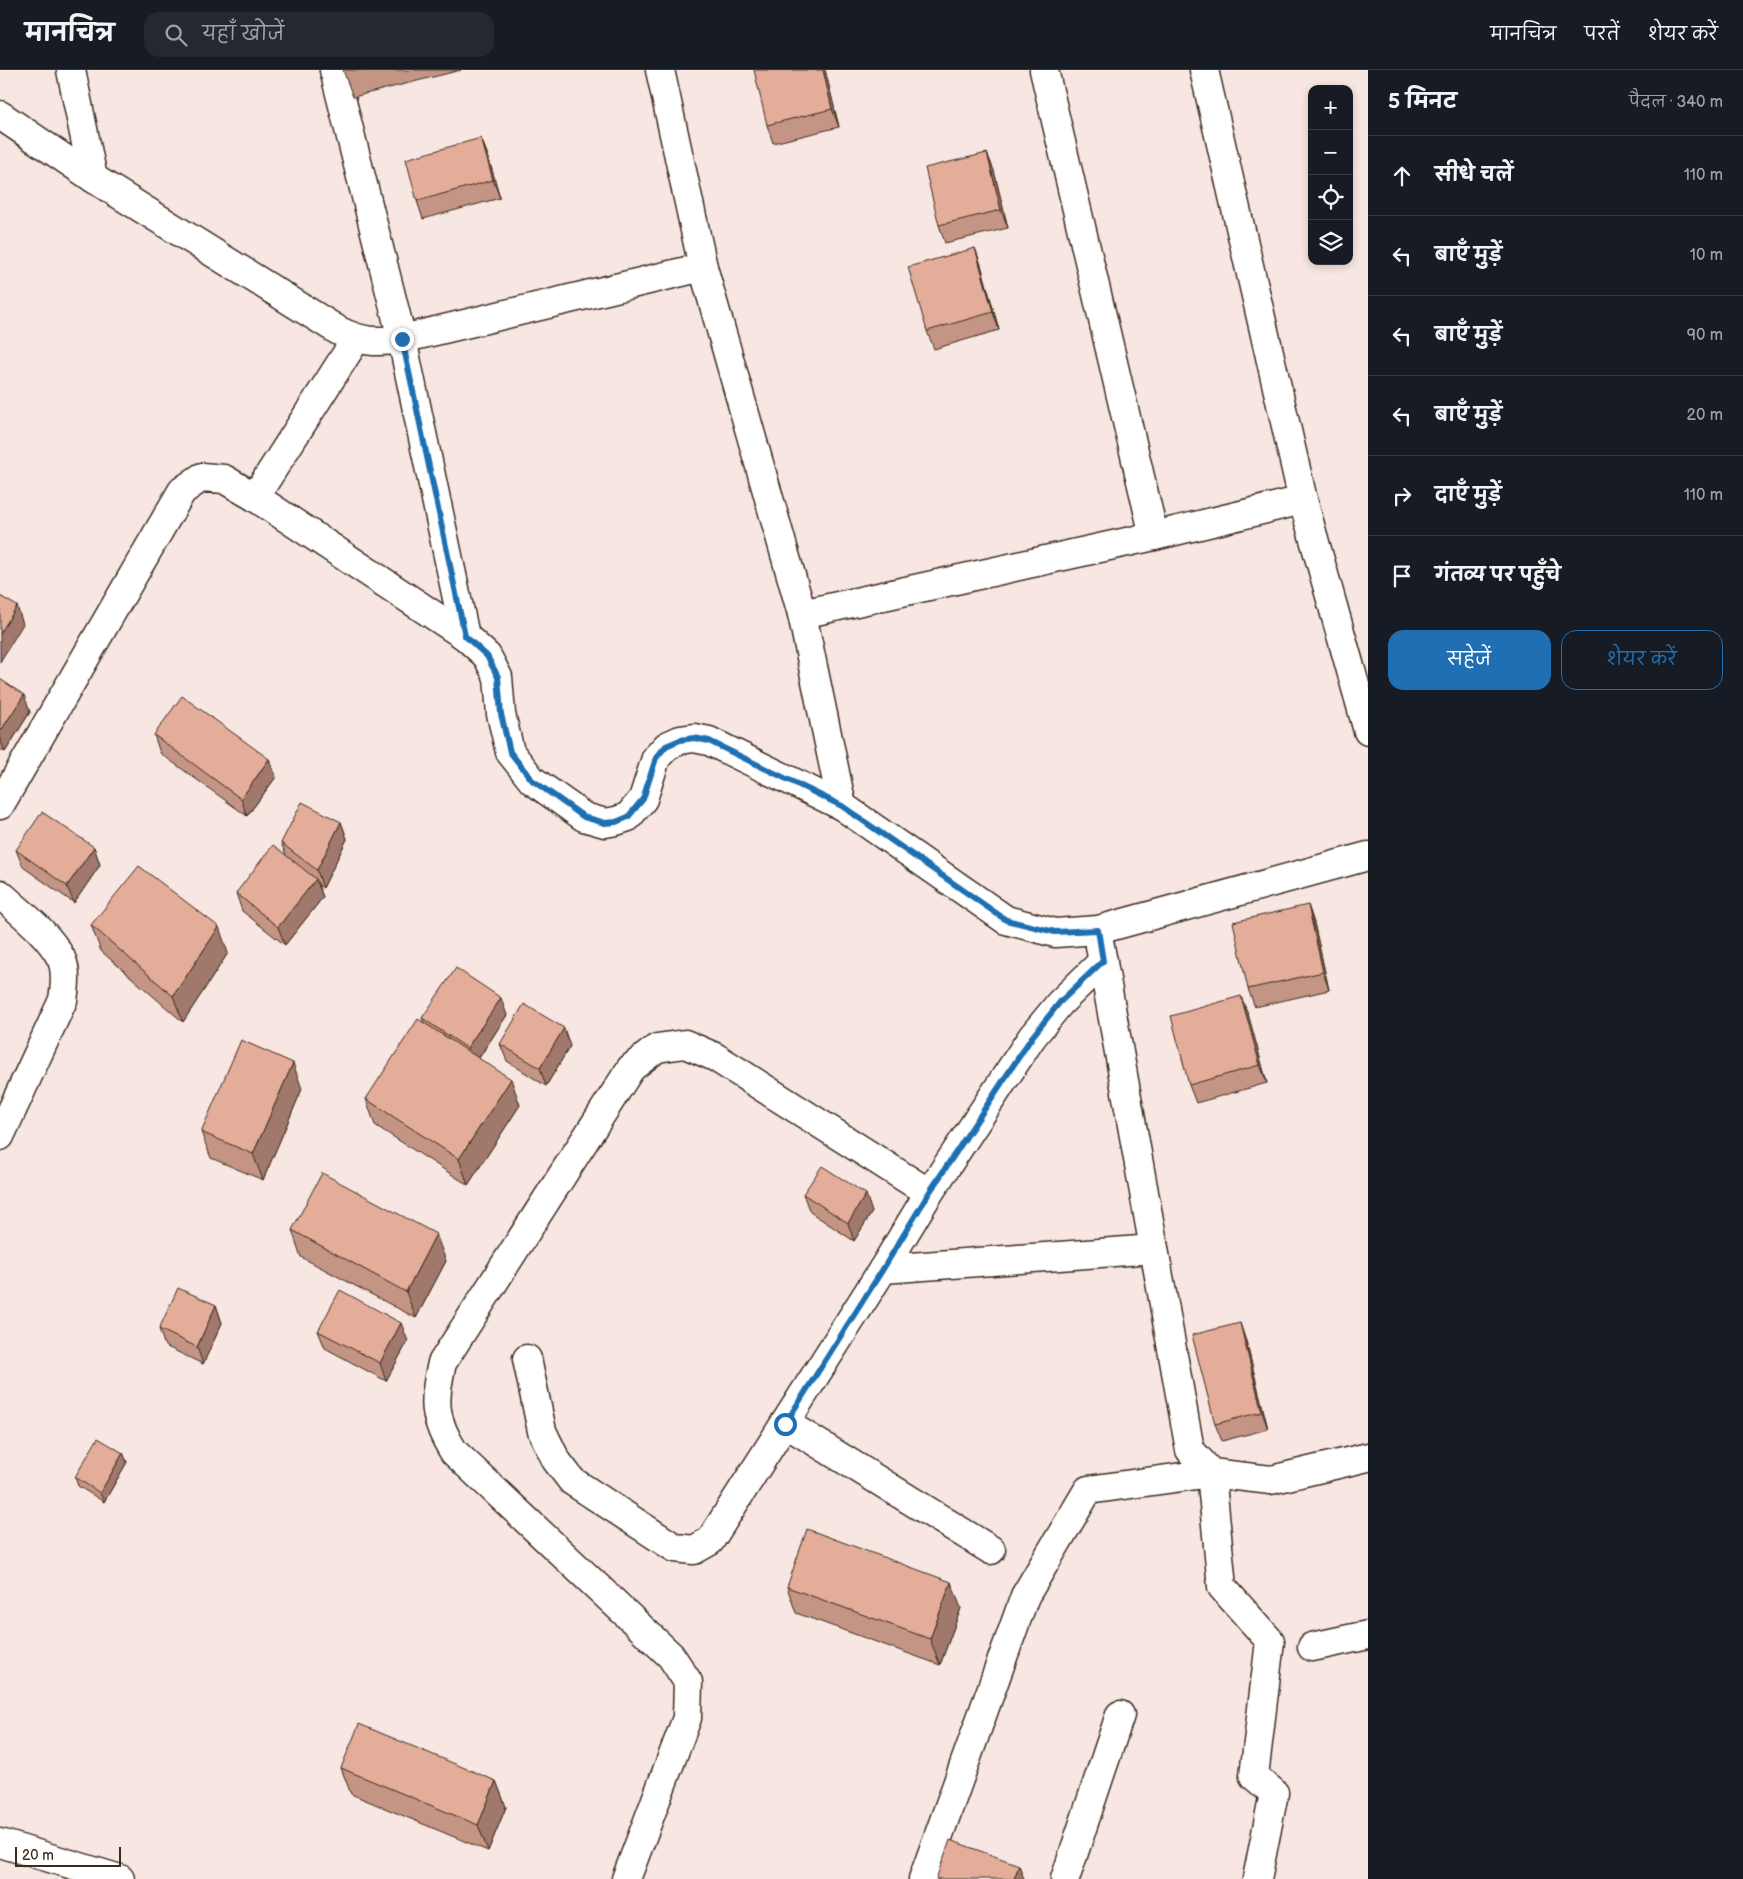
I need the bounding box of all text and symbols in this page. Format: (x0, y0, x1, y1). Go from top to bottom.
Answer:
search box (144, 12, 494, 57)
text: मानचित्र (25, 19, 114, 48)
icon: search (162, 21, 190, 49)
text: यहाँ खोजें (202, 23, 284, 46)
text: मानचित्र (1490, 24, 1556, 45)
text: परतें (1584, 24, 1620, 45)
text: शेयर करें (1648, 24, 1718, 45)
map controls (1308, 85, 1353, 265)
button: + (1308, 85, 1353, 130)
text: 5 मिनट (1388, 89, 1457, 114)
text: पैदल · 340 m (1629, 93, 1723, 112)
button: − (1308, 130, 1353, 175)
icon: ahead (1388, 162, 1416, 190)
text: सीधे चलें (1435, 164, 1513, 187)
text: 110 m (1684, 166, 1723, 185)
button: locate (1308, 175, 1353, 220)
button: layers (1308, 220, 1353, 265)
icon: left (1388, 242, 1416, 270)
text: बाएँ मुड़ें (1435, 244, 1502, 267)
text: 10 m (1690, 246, 1723, 265)
icon: left (1388, 322, 1416, 350)
text: बाएँ मुड़ें (1435, 324, 1502, 347)
text: 90 m (1687, 326, 1723, 345)
route end (391, 328, 414, 351)
icon: left (1388, 402, 1416, 430)
text: बाएँ मुड़ें (1435, 404, 1502, 427)
text: 20 m (1687, 406, 1723, 425)
icon: right (1388, 482, 1416, 510)
text: दाएँ मुड़ें (1435, 484, 1501, 507)
text: 110 m (1684, 486, 1723, 505)
icon: arrive (1388, 562, 1416, 590)
text: गंतव्य पर पहुँचे (1435, 564, 1561, 587)
button: सहेजें (1388, 630, 1551, 690)
button: शेयर करें (1561, 630, 1723, 690)
route start (774, 1413, 797, 1436)
scale bar (15, 1844, 121, 1867)
text: 20 m (22, 1847, 54, 1864)

